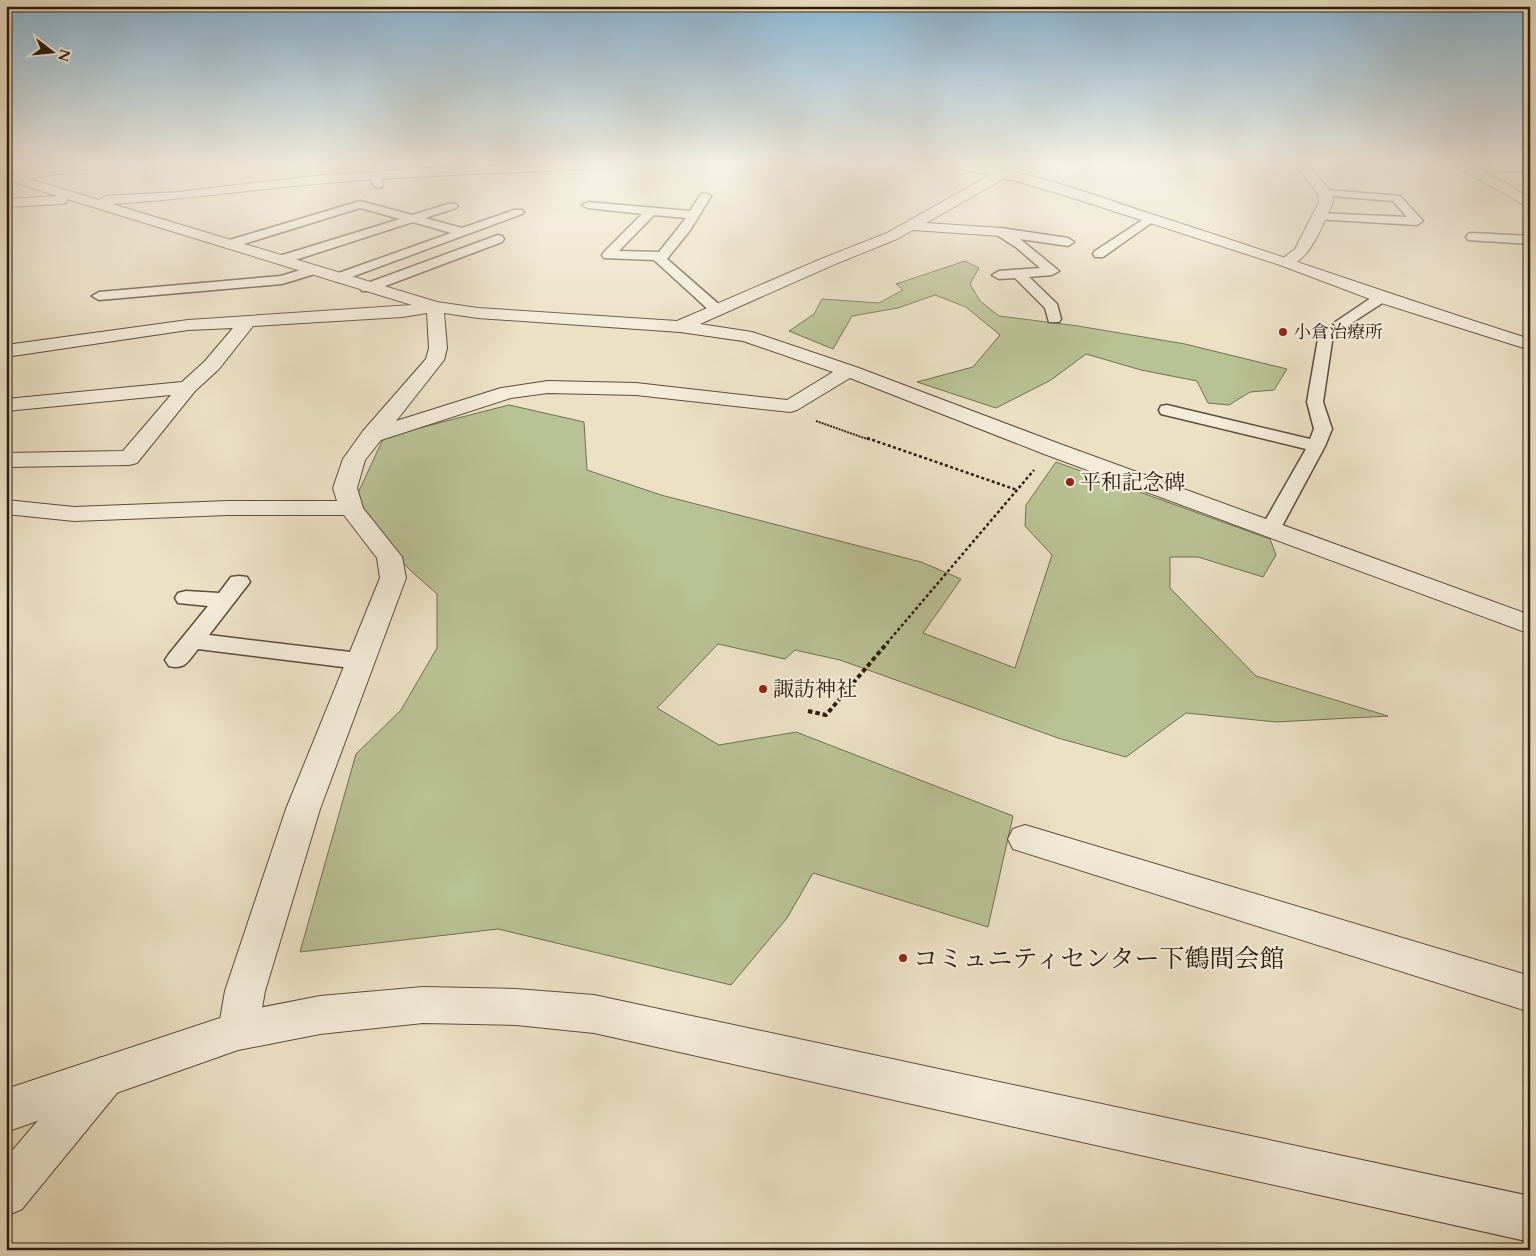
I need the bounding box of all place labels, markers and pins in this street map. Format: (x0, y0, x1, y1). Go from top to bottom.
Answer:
place label: 小倉治療所 (1293, 320, 1383, 345)
marker: 小倉治療所 (1277, 326, 1289, 338)
place label: 平和記念碑 (1080, 468, 1185, 497)
marker: 平和記念碑 (1064, 476, 1076, 488)
place label: 諏訪神社 (773, 675, 857, 704)
marker: 諏訪神社 (757, 683, 769, 695)
place label: コミュニティセンター下鶴間会館 (913, 942, 1285, 976)
marker: コミュニティセンター下鶴間会館 (897, 952, 909, 964)

